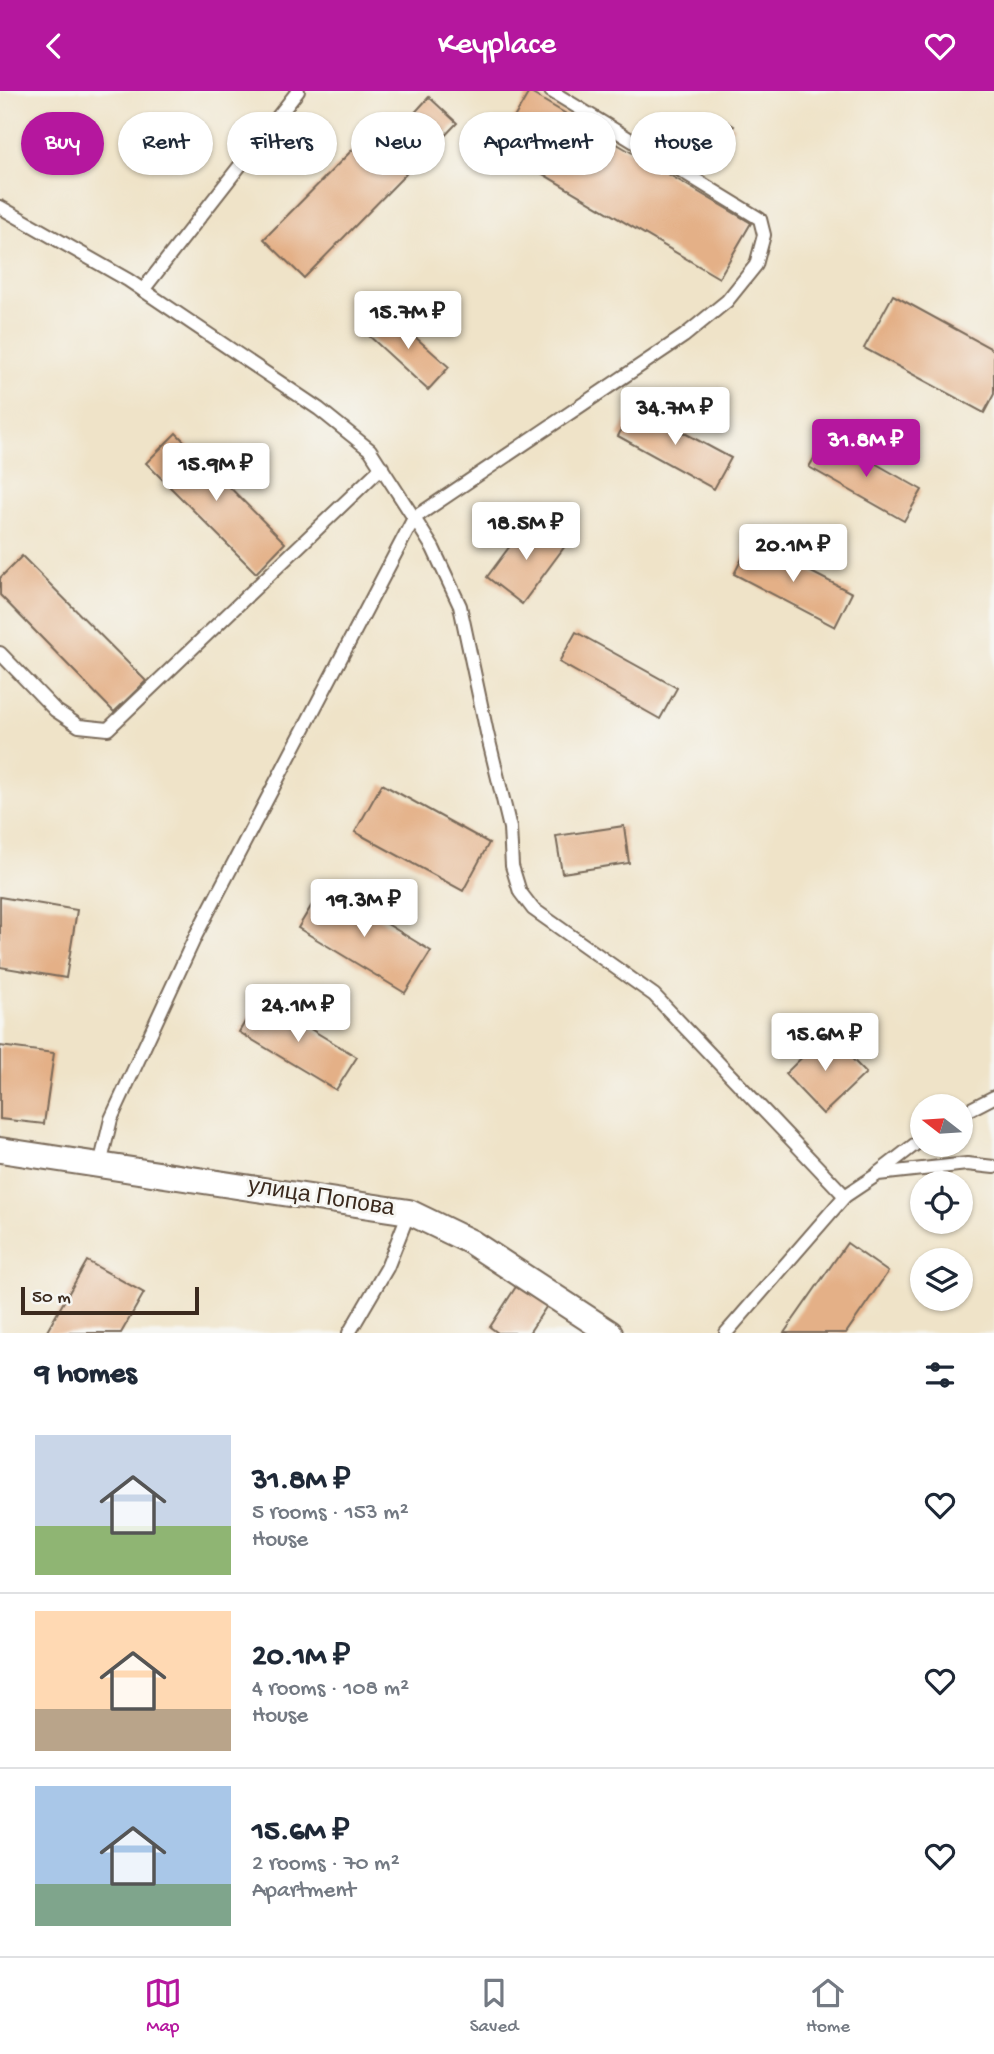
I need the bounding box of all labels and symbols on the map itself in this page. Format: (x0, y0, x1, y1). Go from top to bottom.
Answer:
pin: 15.7M ₽ (343, 292, 473, 351)
pin: 34.7M ₽ (610, 387, 740, 447)
pin: 31.8M ₽ (801, 419, 931, 479)
pin: 15.9M ₽ (151, 443, 281, 503)
pin: 18.5M ₽ (461, 503, 591, 562)
pin: 20.1M ₽ (728, 525, 858, 584)
pin: 19.3M ₽ (299, 879, 429, 939)
pin: 24.1M ₽ (233, 985, 363, 1044)
pin: 15.6M ₽ (760, 1013, 890, 1073)
north arrow (910, 1094, 973, 1157)
street label: улица Попова (246, 1174, 396, 1224)
scale bar (21, 1284, 200, 1316)

